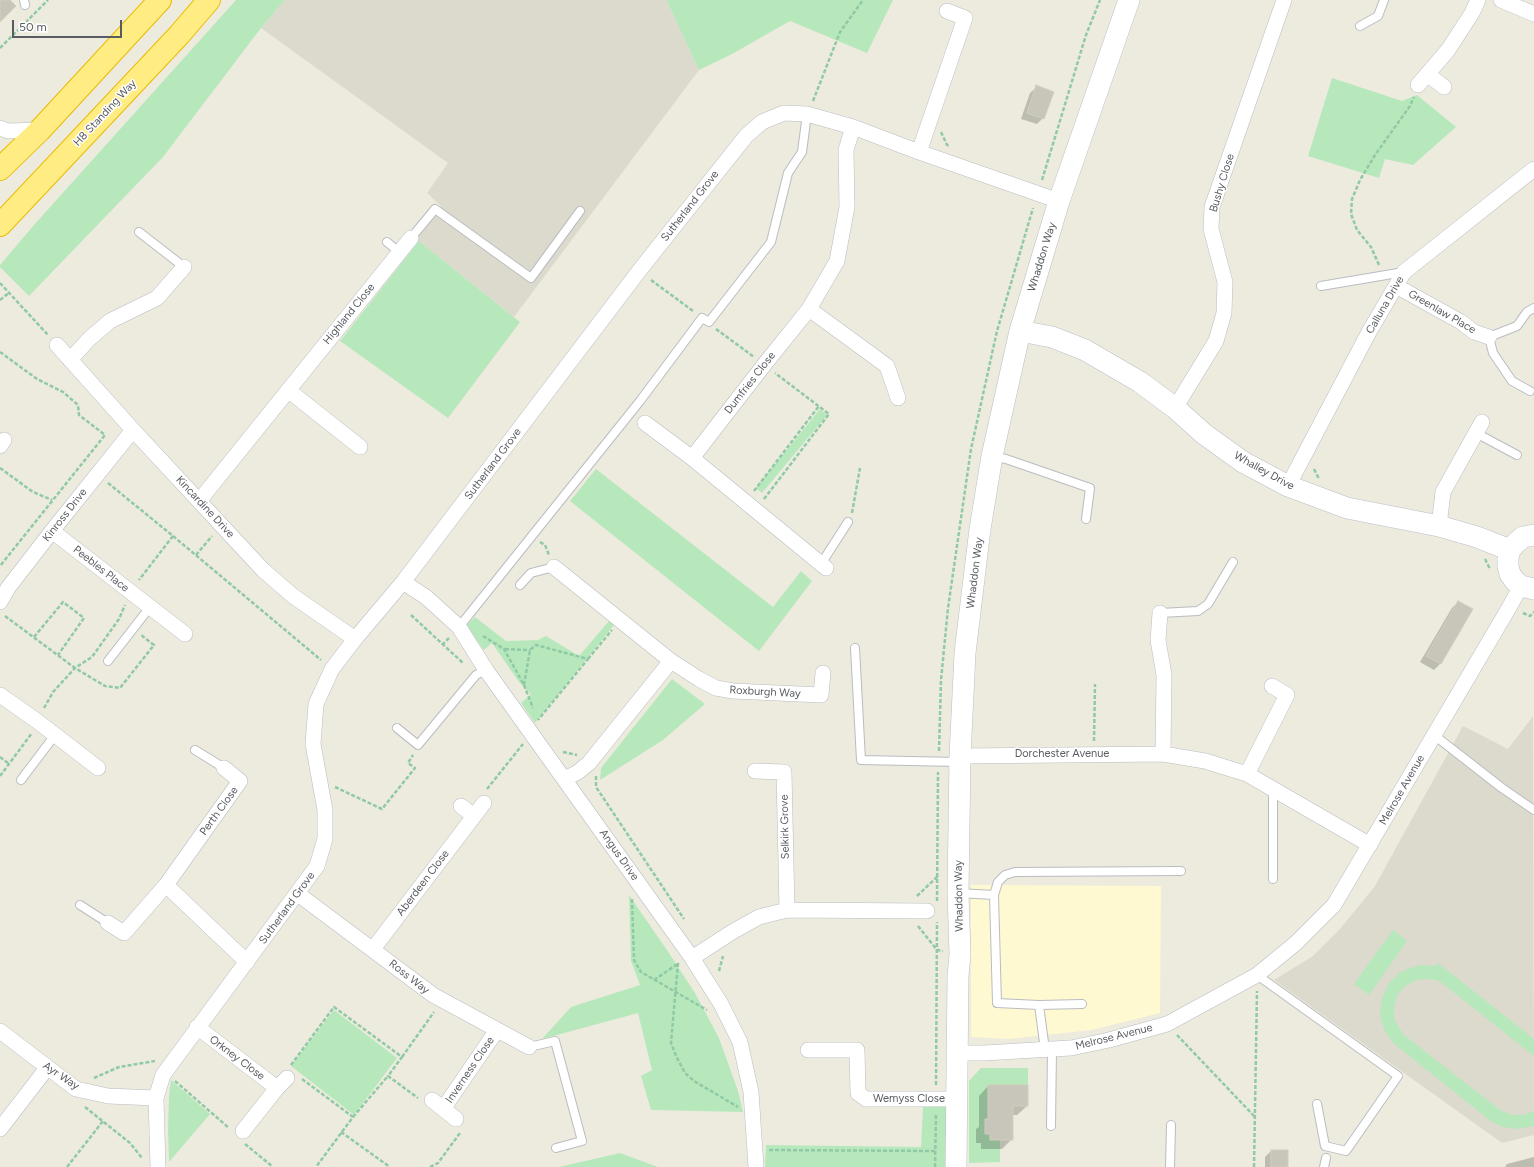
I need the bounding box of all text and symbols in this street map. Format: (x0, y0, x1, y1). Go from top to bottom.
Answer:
scale bar (14, 12, 124, 38)
text: 50 m (19, 20, 47, 34)
street label: H8 Standing Way (71, 77, 139, 149)
street label: Bushy Close (1207, 152, 1237, 214)
street label: Sutherland Grove (658, 168, 722, 244)
street label: Whaddon Way (1025, 221, 1059, 293)
street label: Calluna Drive (1363, 274, 1407, 336)
street label: Highland Close (320, 281, 378, 347)
street label: Greenlaw Place (1406, 287, 1478, 337)
street label: Dumfries Close (722, 349, 778, 417)
street label: Sutherland Grove (462, 426, 524, 502)
street label: Whalley Drive (1232, 449, 1296, 493)
street label: Kincardine Drive (173, 473, 237, 541)
street label: Kinross Drive (40, 486, 90, 544)
street label: Whaddon Way (964, 537, 986, 609)
street label: Peebles Place (70, 543, 132, 595)
street label: Roxburgh Way (729, 684, 801, 700)
street label: Dorchester Avenue (1015, 747, 1109, 761)
street label: Melrose Avenue (1377, 753, 1427, 827)
street label: Perth Close (197, 784, 241, 838)
street label: Selkirk Grove (778, 795, 792, 859)
street label: Angus Drive (597, 827, 641, 883)
street label: Aberdeen Close (394, 848, 452, 918)
street label: Whaddon Way (952, 860, 966, 932)
street label: Sutherland Grove (256, 869, 318, 947)
street label: Ross Way (386, 957, 432, 997)
street label: Melrose Avenue (1074, 1021, 1154, 1053)
street label: Orkney Close (207, 1033, 267, 1083)
street label: Inverness Close (443, 1034, 497, 1106)
street label: Ayr Way (40, 1059, 82, 1093)
street label: Wemyss Close (873, 1092, 945, 1106)

